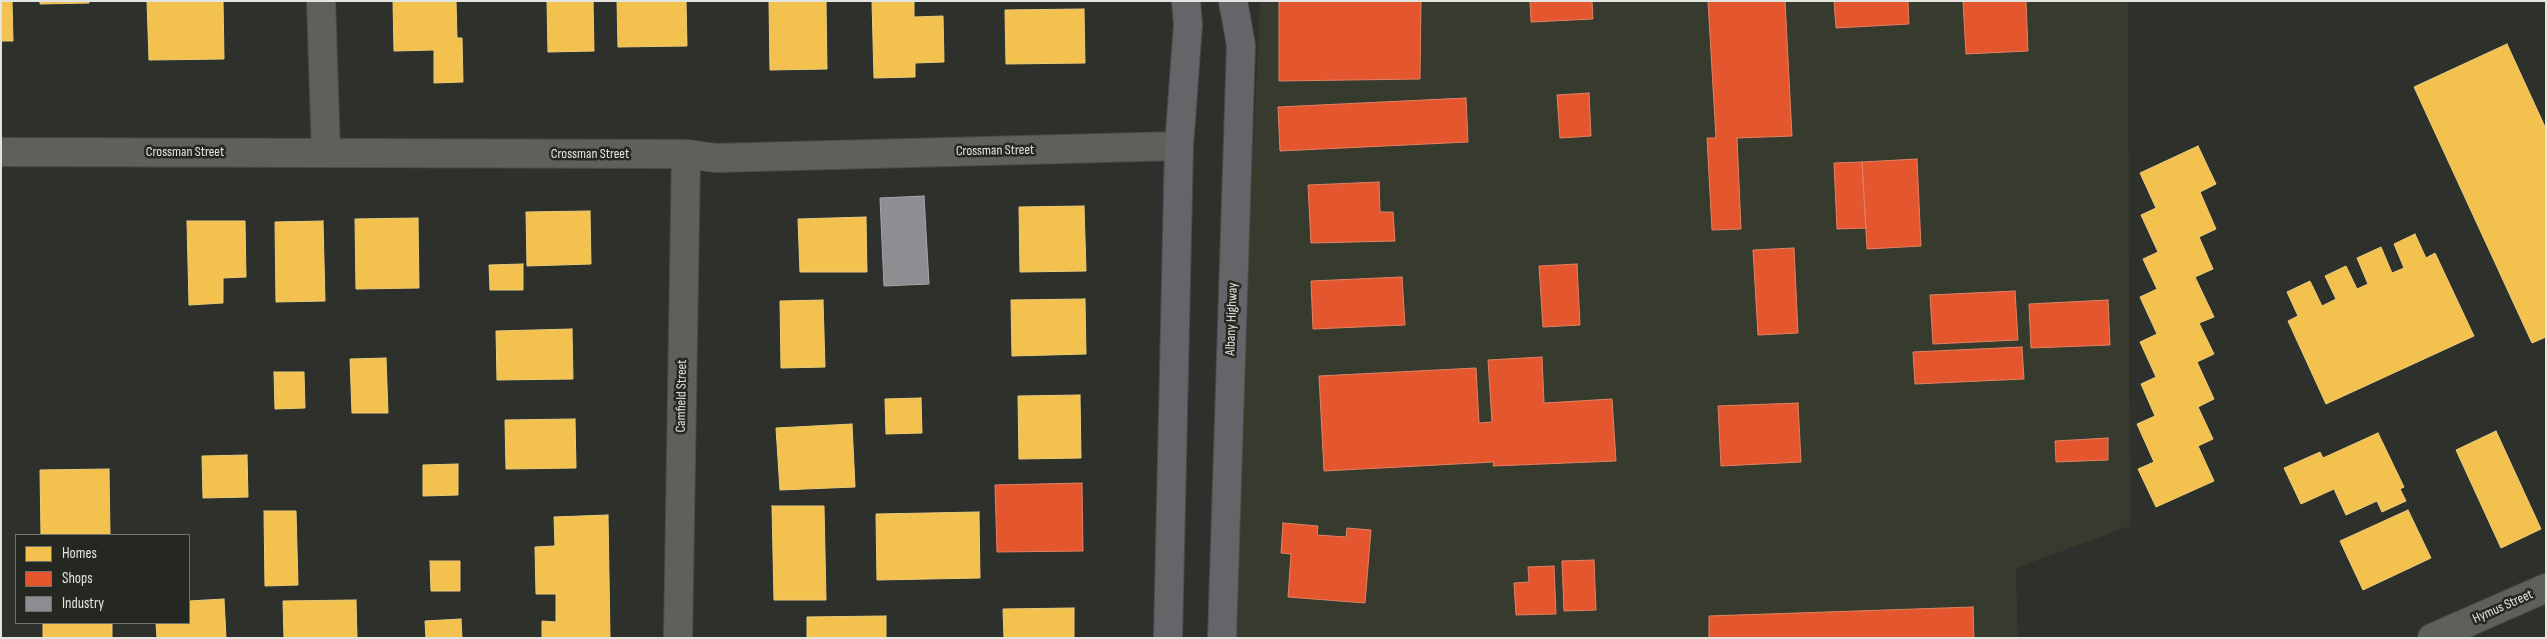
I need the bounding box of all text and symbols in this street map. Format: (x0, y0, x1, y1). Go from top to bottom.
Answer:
street label: Crossman Street (956, 142, 1034, 160)
street label: Crossman Street (146, 144, 224, 160)
street label: Crossman Street (551, 146, 629, 162)
street label: Albany Highway (1222, 282, 1242, 356)
street label: Camfield Street (673, 359, 691, 433)
legend (15, 534, 190, 624)
text: Homes (62, 544, 97, 563)
text: Shops (62, 569, 93, 588)
street label: Hymus Street (2470, 586, 2536, 628)
text: Industry (62, 594, 104, 613)

